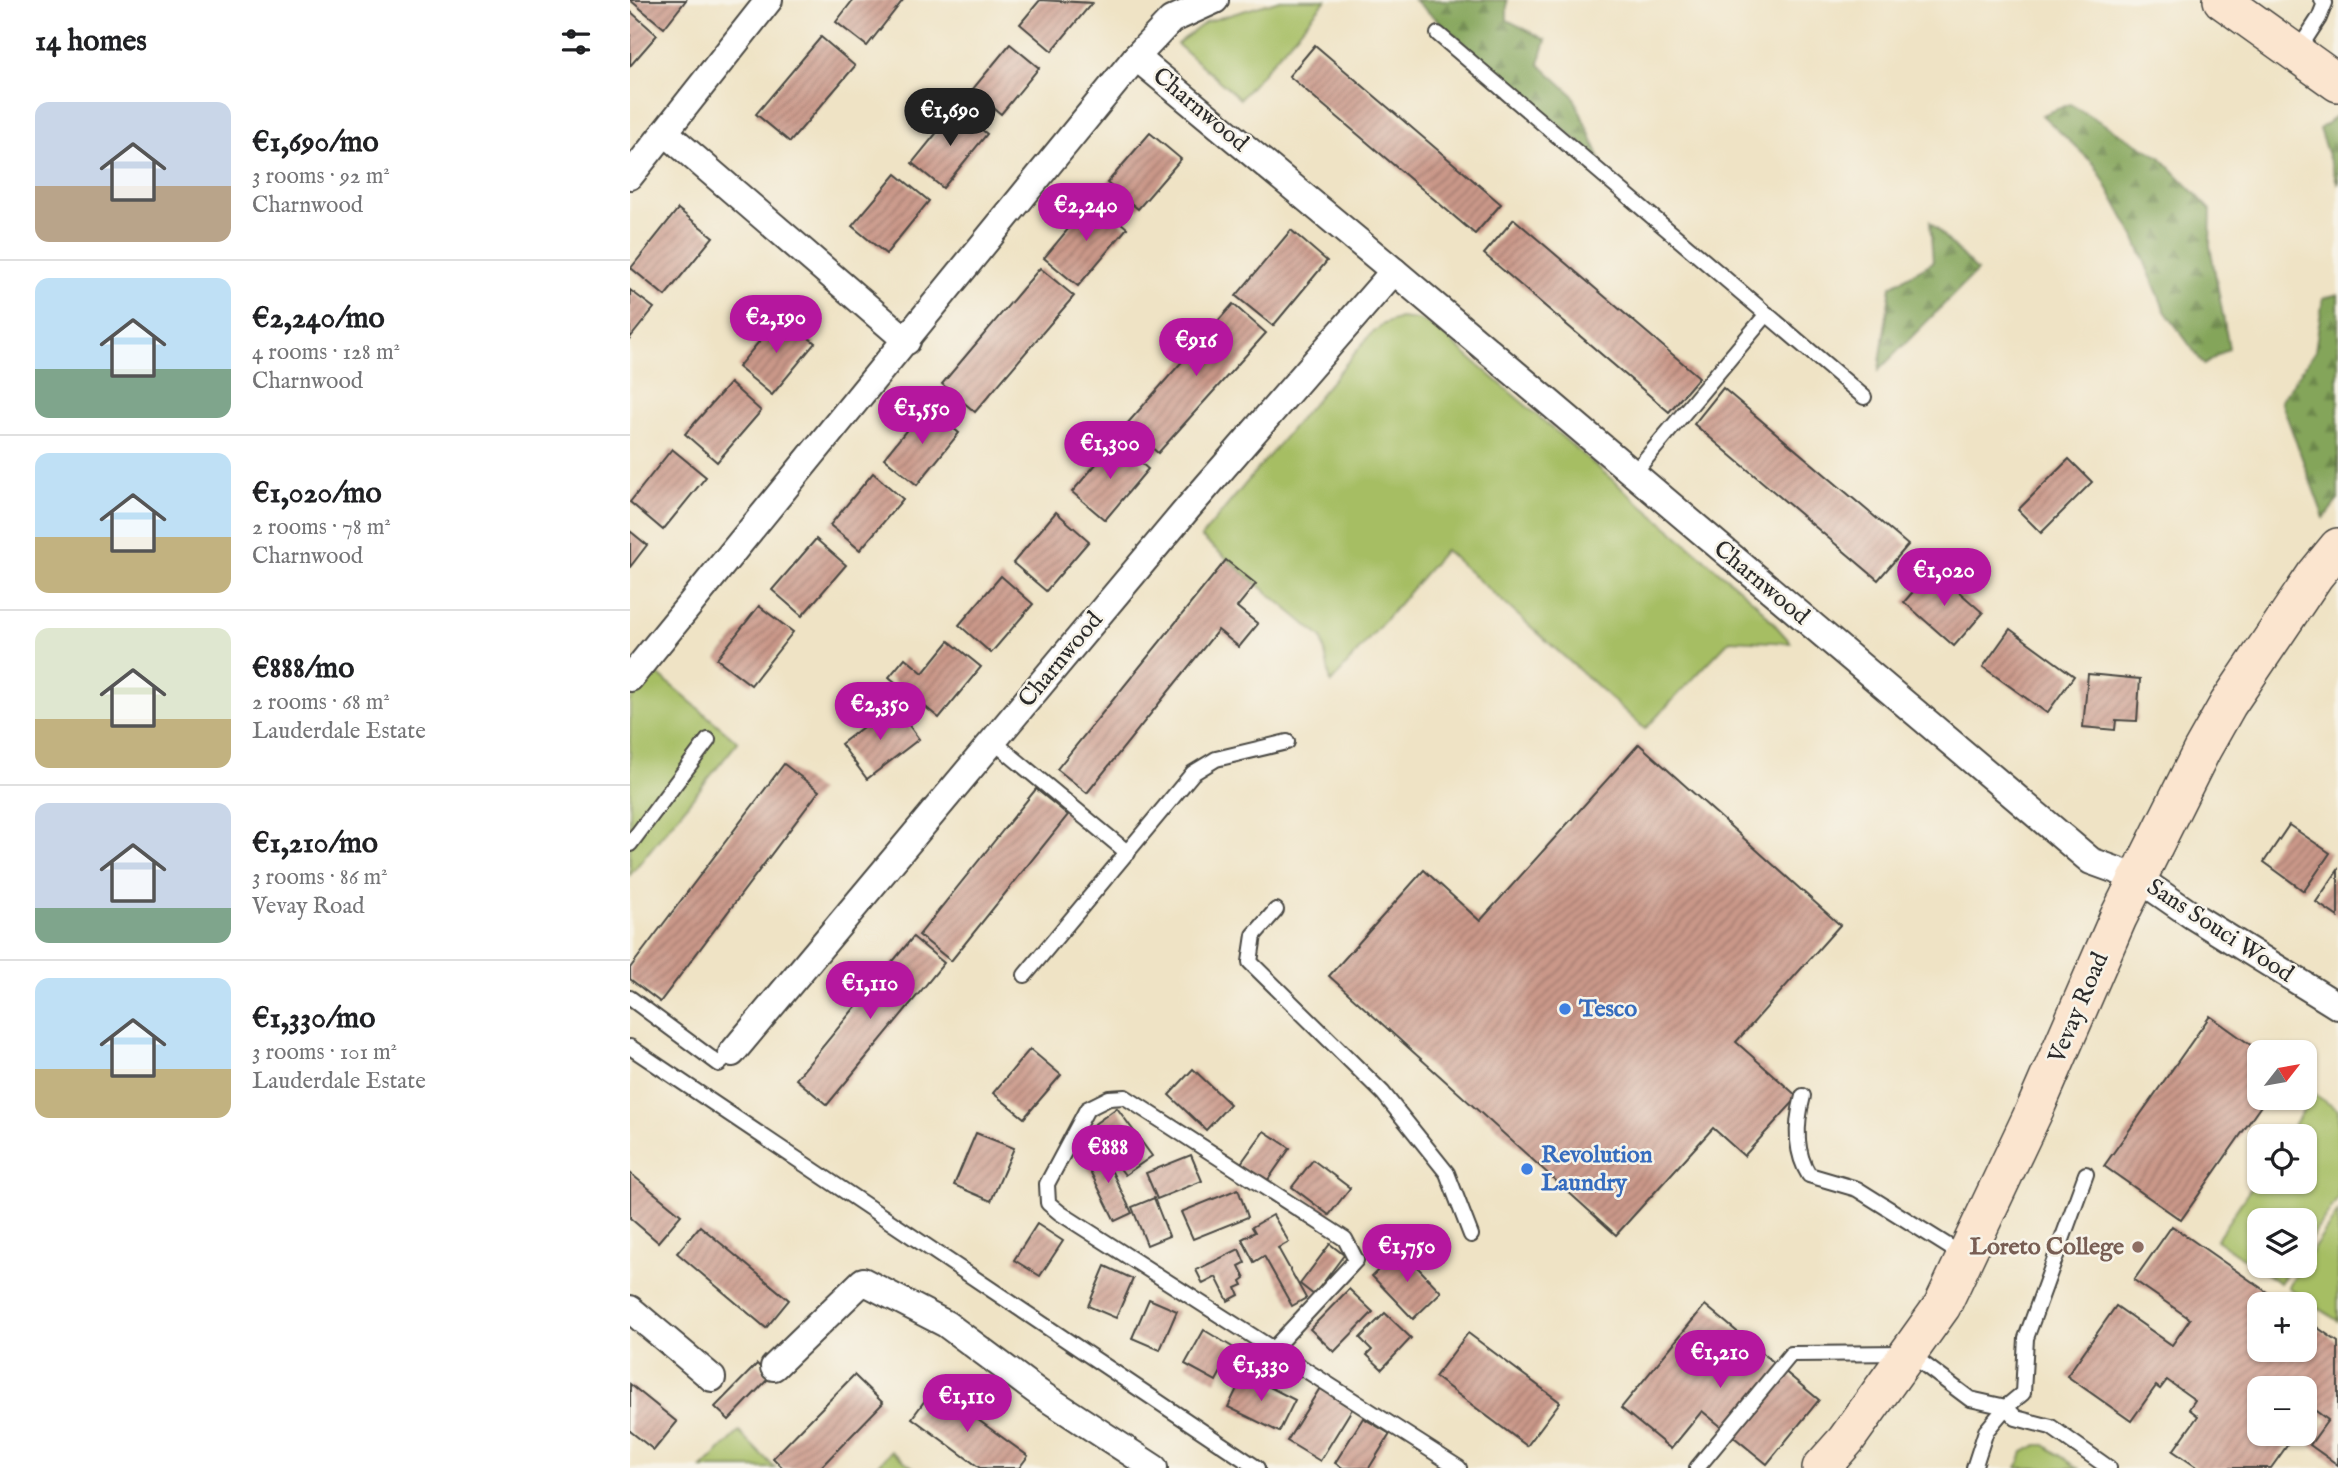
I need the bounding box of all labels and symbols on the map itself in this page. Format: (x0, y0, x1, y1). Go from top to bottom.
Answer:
street label: Charnwood (1146, 61, 1255, 159)
pin: €1,690 (893, 88, 1007, 148)
pin: €2,240 (1029, 184, 1143, 243)
pin: €2,190 (719, 296, 833, 355)
pin: €916 (1155, 318, 1237, 378)
pin: €1,550 (865, 386, 979, 446)
pin: €1,300 (1053, 421, 1167, 481)
street label: Charnwood (1707, 534, 1816, 632)
pin: €1,020 (1887, 548, 2001, 608)
street label: Charnwood (1012, 605, 1110, 714)
pin: €2,350 (823, 682, 937, 742)
street label: Sans Souci Wood (2141, 872, 2299, 990)
street label: Vevay Road (2041, 948, 2116, 1069)
pin: €1,110 (813, 962, 927, 1021)
place label: Tesco (1578, 994, 1637, 1025)
marker: Tesco (1557, 1001, 1573, 1017)
north arrow (2247, 1040, 2317, 1110)
pin: €888 (1067, 1126, 1149, 1185)
place label: Revolution Laundry (1541, 1140, 1653, 1199)
marker: Revolution Laundry (1519, 1161, 1535, 1177)
pin: €1,750 (1350, 1224, 1464, 1284)
place label: Loreto College (1970, 1232, 2124, 1263)
marker: Loreto College (2130, 1239, 2146, 1255)
pin: €1,210 (1663, 1330, 1777, 1390)
pin: €1,330 (1204, 1344, 1318, 1403)
pin: €1,110 (910, 1374, 1024, 1434)

